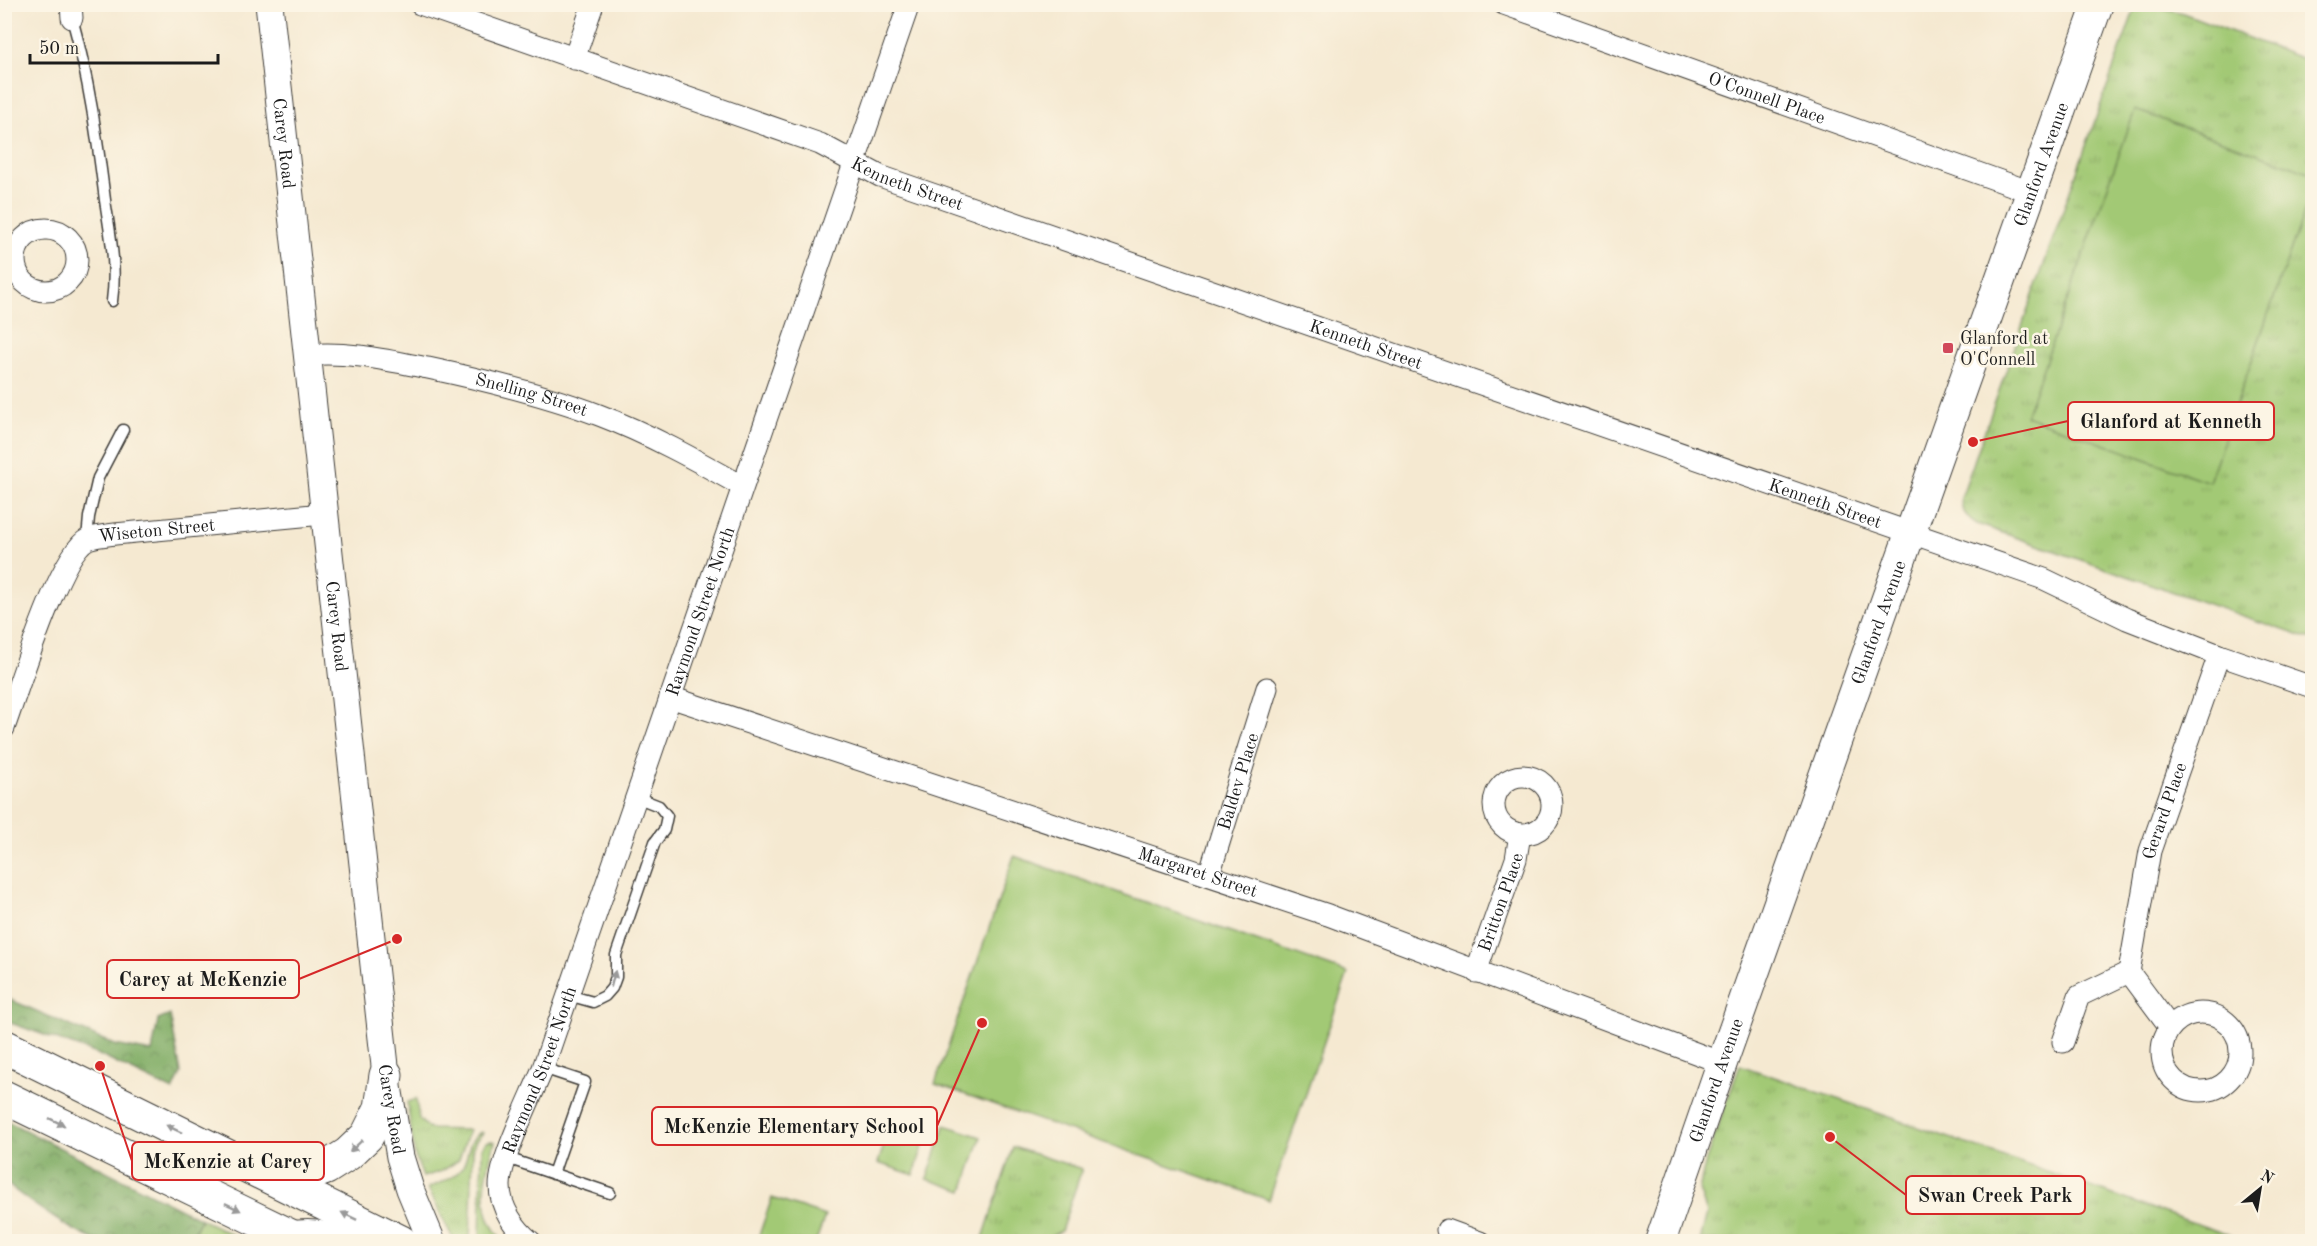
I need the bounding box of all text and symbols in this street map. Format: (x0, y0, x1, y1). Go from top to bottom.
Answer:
scale bar (30, 27, 218, 65)
text: 50 m (39, 40, 79, 58)
street label: O'Connell Place (1706, 70, 1827, 128)
street label: Carey Road (269, 97, 297, 190)
street label: Glanford Avenue (2012, 100, 2072, 229)
street label: Kenneth Street (848, 154, 965, 214)
street label: Kenneth Street (1307, 317, 1425, 373)
place label: Glanford at O'Connell (1960, 330, 2048, 369)
marker: Glanford at O'Connell (1941, 341, 1955, 355)
street label: Snelling Street (473, 371, 590, 420)
callout: Glanford at Kenneth (2068, 402, 2274, 440)
text: Glanford at Kenneth (2080, 413, 2262, 433)
street label: Kenneth Street (1766, 476, 1884, 532)
street label: Wiseton Street (97, 516, 216, 546)
street label: Raymond Street North (664, 525, 738, 699)
street label: Glanford Avenue (1849, 558, 1910, 687)
street label: Carey Road (322, 580, 350, 673)
street label: Baldev Place (1215, 731, 1262, 832)
street label: Gerard Place (2141, 760, 2190, 861)
street label: Margaret Street (1135, 845, 1260, 901)
street label: Britton Place (1476, 852, 1527, 954)
callout: Carey at McKenzie (107, 960, 299, 998)
one-way arrow (609, 970, 619, 989)
text: Carey at McKenzie (119, 971, 287, 991)
street label: Raymond Street North (500, 984, 580, 1156)
street label: Glanford Avenue (1687, 1016, 1747, 1145)
street label: Carey Road (375, 1063, 407, 1156)
callout: McKenzie Elementary School (652, 1107, 937, 1145)
one-way arrow (48, 1117, 66, 1127)
text: McKenzie Elementary School (664, 1118, 924, 1138)
one-way arrow (165, 1125, 182, 1134)
one-way arrow (350, 1139, 364, 1153)
callout: McKenzie at Carey (132, 1142, 324, 1180)
text: McKenzie at Carey (144, 1153, 312, 1173)
north arrow (2230, 1159, 2290, 1219)
text: N (2257, 1168, 2276, 1188)
callout: Swan Creek Park (1906, 1176, 2085, 1214)
text: Swan Creek Park (1918, 1187, 2072, 1207)
one-way arrow (224, 1203, 241, 1212)
one-way arrow (340, 1211, 357, 1220)

